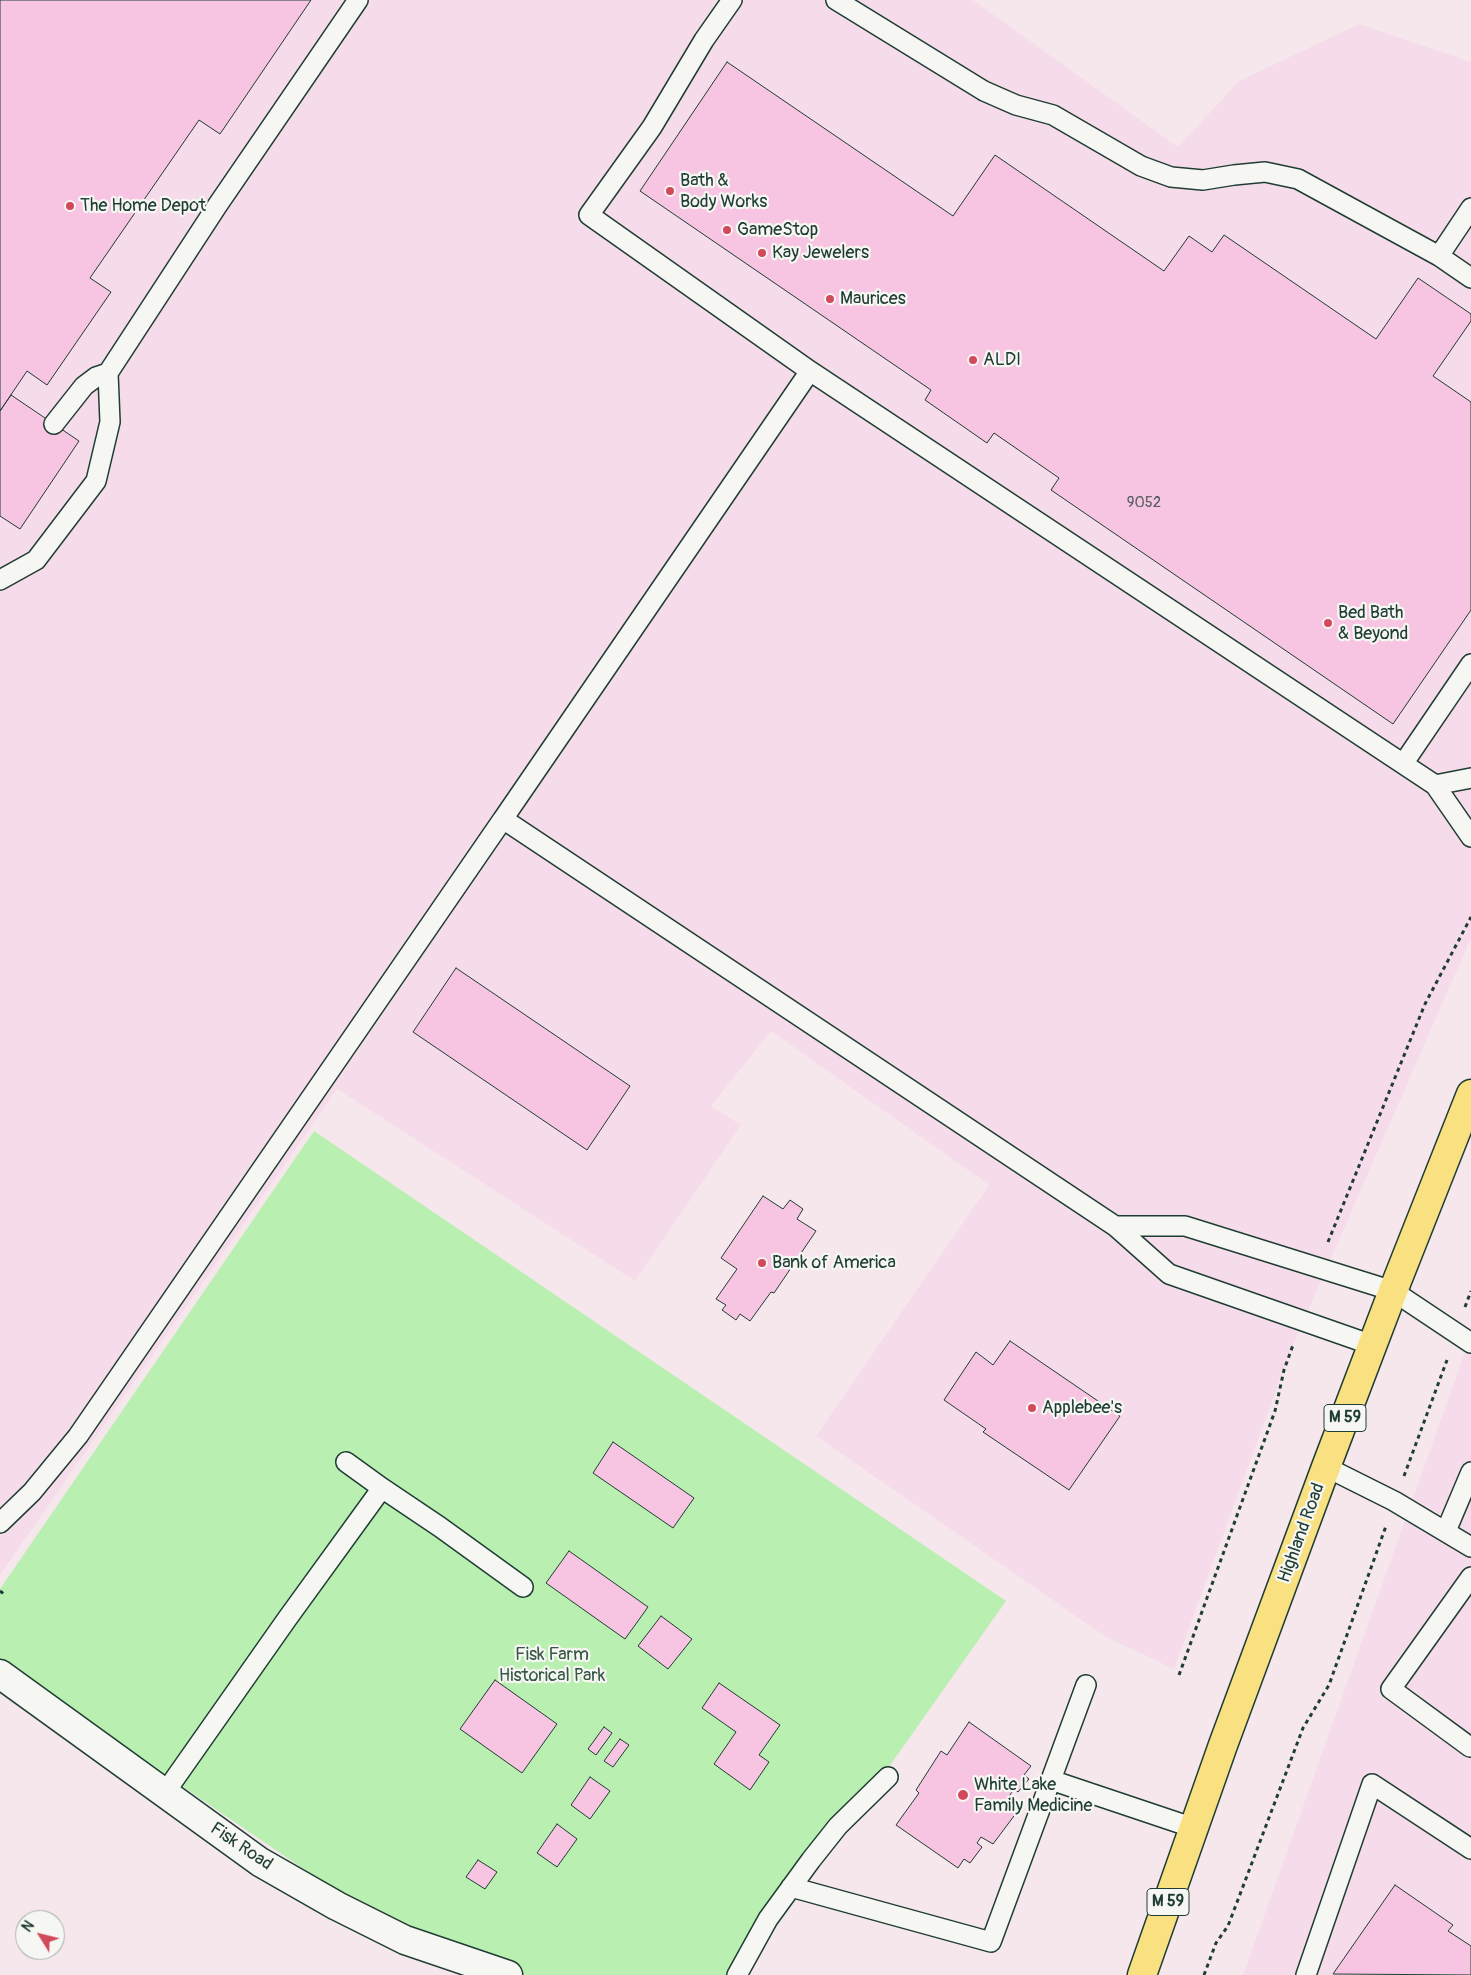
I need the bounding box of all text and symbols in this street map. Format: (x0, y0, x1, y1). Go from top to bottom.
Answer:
place label: Bath & Body Works (680, 170, 767, 212)
marker: Bath & Body Works (664, 185, 676, 197)
place label: The Home Depot (80, 195, 206, 217)
marker: The Home Depot (64, 200, 76, 212)
place label: GameStop (737, 219, 818, 241)
marker: GameStop (721, 224, 733, 236)
place label: Kay Jewelers (772, 242, 869, 264)
marker: Kay Jewelers (756, 247, 768, 259)
place label: Maurices (840, 288, 906, 310)
marker: Maurices (824, 293, 836, 305)
place label: ALDI (983, 349, 1021, 371)
marker: ALDI (967, 354, 979, 366)
house number: 9052 (1127, 494, 1161, 512)
place label: Bed Bath & Beyond (1338, 602, 1408, 644)
marker: Bed Bath & Beyond (1322, 617, 1334, 629)
place label: Bank of America (772, 1252, 896, 1274)
marker: Bank of America (756, 1257, 768, 1269)
place label: Applebee's (1042, 1397, 1122, 1419)
marker: Applebee's (1026, 1402, 1038, 1414)
road number: M 59 (1324, 1405, 1366, 1432)
street label: Highland Road (1274, 1480, 1330, 1586)
park label: Fisk Farm Historical Park (499, 1644, 605, 1686)
place label: White Lake Family Medicine (974, 1774, 1092, 1816)
marker: White Lake Family Medicine (956, 1788, 970, 1802)
street label: Fisk Road (206, 1818, 276, 1876)
road number: M 59 (1147, 1888, 1189, 1915)
north arrow (15, 1910, 65, 1960)
text: N (19, 1918, 38, 1935)

